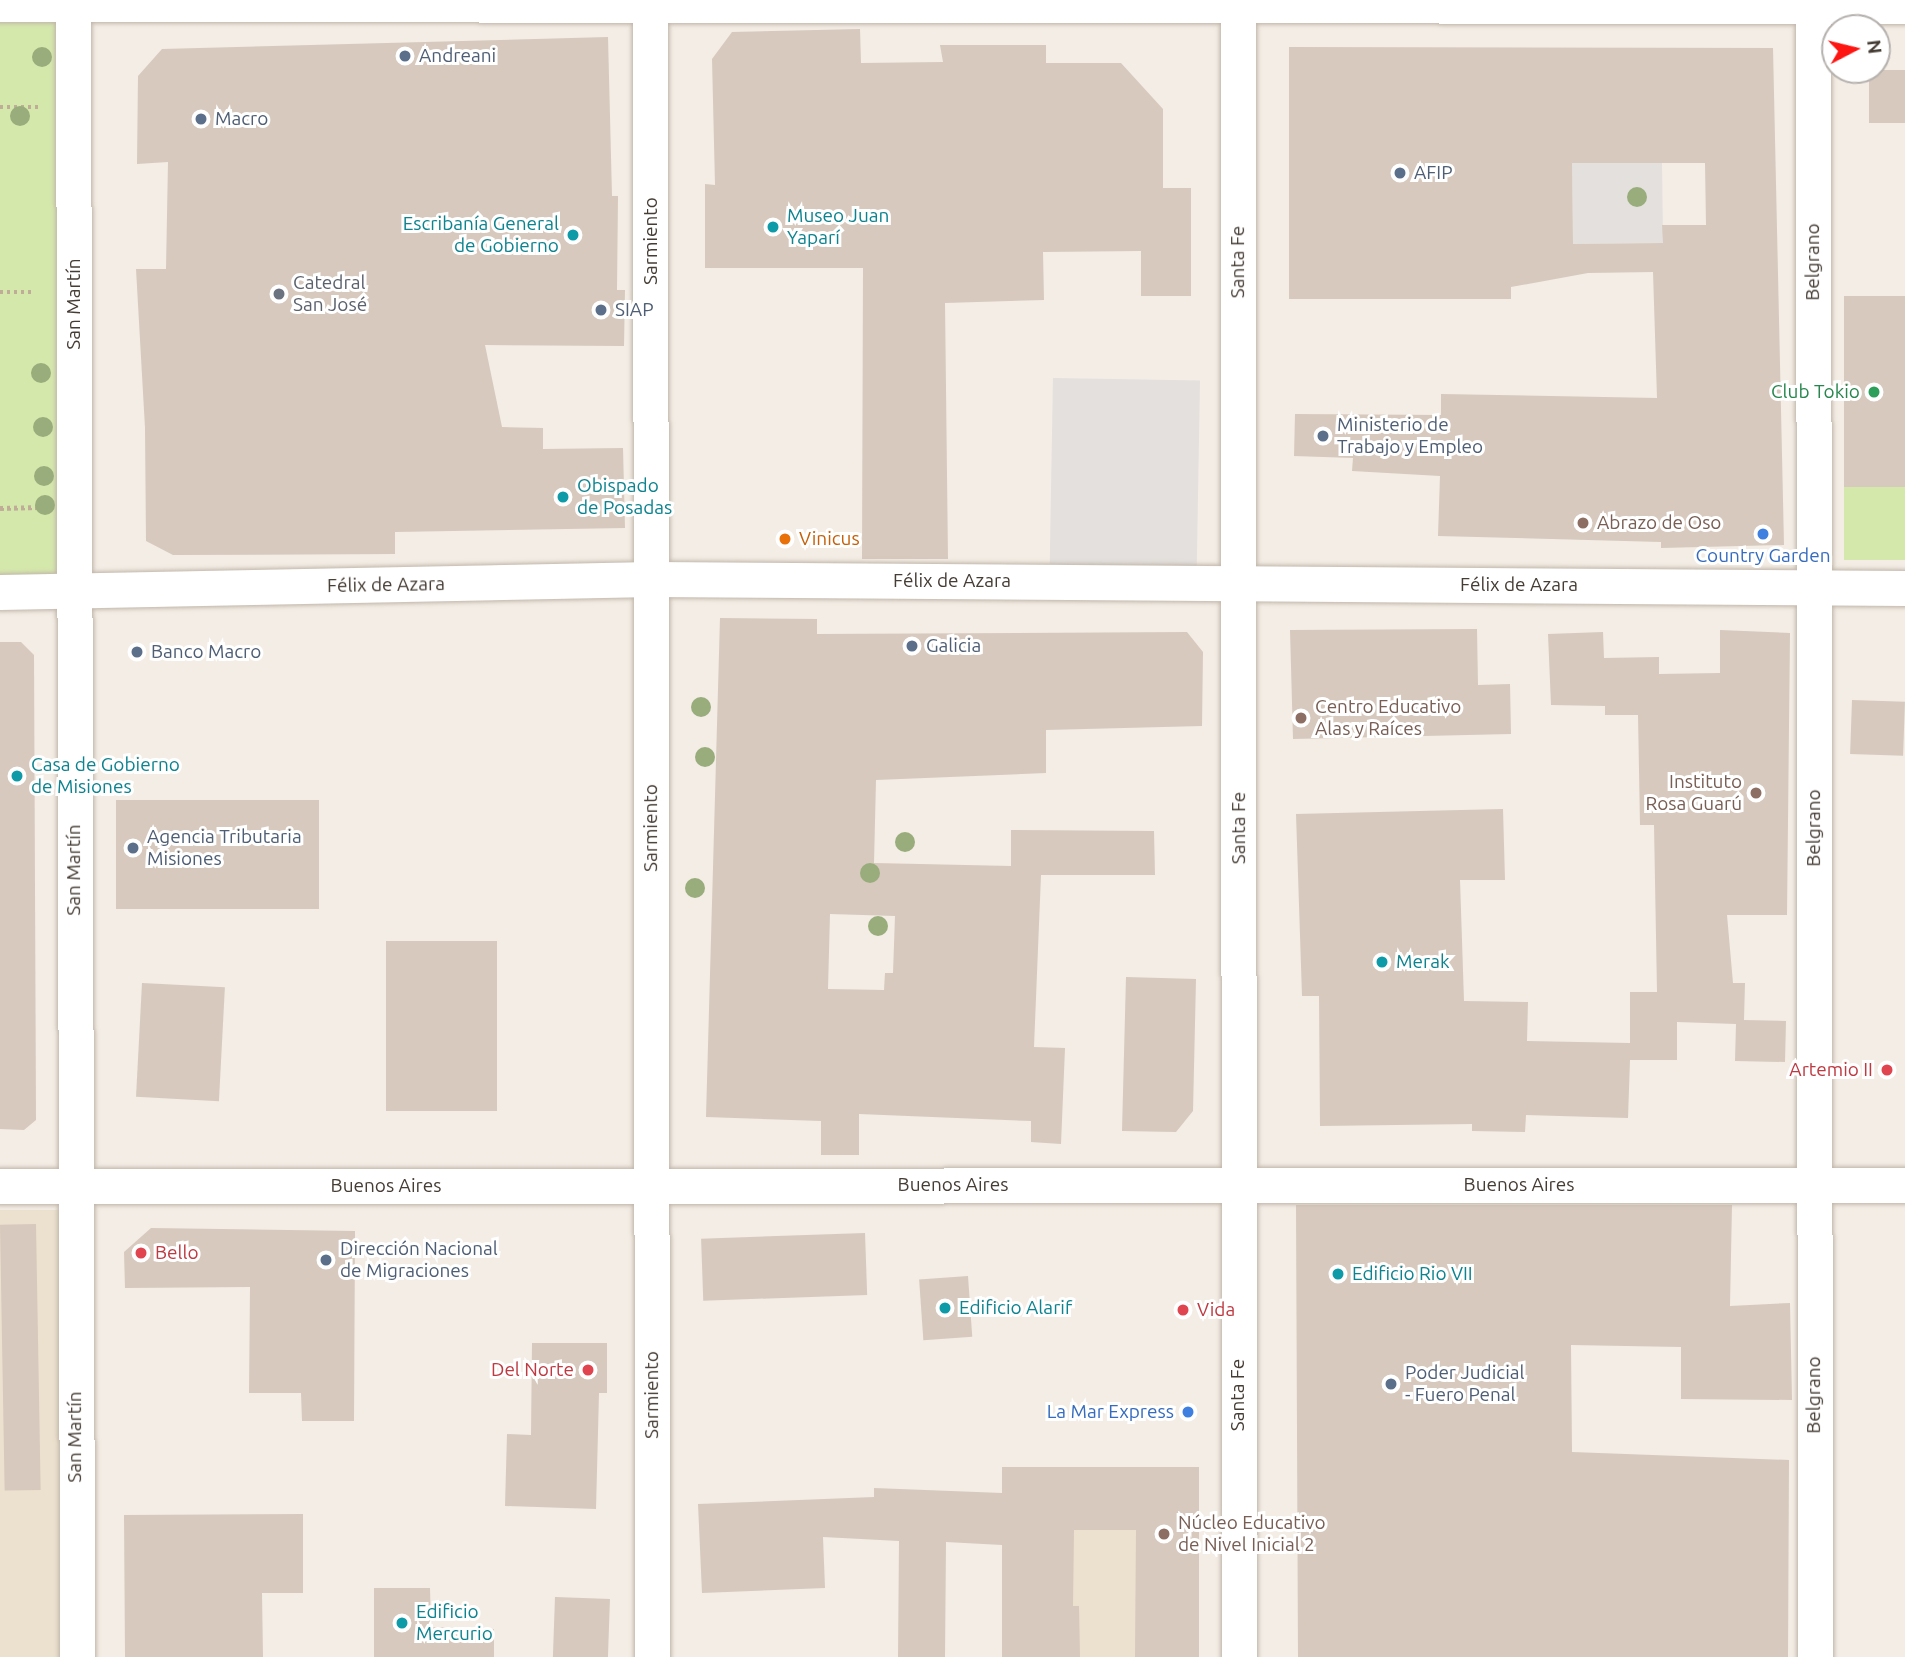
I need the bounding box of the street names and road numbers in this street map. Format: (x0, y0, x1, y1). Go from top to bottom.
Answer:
street label: Sarmiento (640, 197, 662, 285)
street label: Belgrano (1802, 223, 1824, 301)
street label: Santa Fe (1227, 226, 1249, 298)
street label: San Martín (63, 258, 85, 350)
street label: Félix de Azara (893, 570, 1011, 592)
street label: Félix de Azara (327, 573, 445, 597)
street label: Félix de Azara (1460, 574, 1578, 596)
street label: Sarmiento (640, 784, 662, 872)
street label: Belgrano (1803, 789, 1825, 867)
street label: Santa Fe (1228, 792, 1250, 864)
street label: San Martín (63, 824, 85, 916)
street label: Buenos Aires (898, 1174, 1008, 1196)
street label: Buenos Aires (1464, 1174, 1574, 1196)
street label: Buenos Aires (331, 1175, 441, 1197)
street label: Sarmiento (641, 1351, 663, 1439)
street label: Belgrano (1803, 1356, 1825, 1434)
street label: Santa Fe (1227, 1359, 1249, 1431)
street label: San Martín (64, 1391, 86, 1483)

